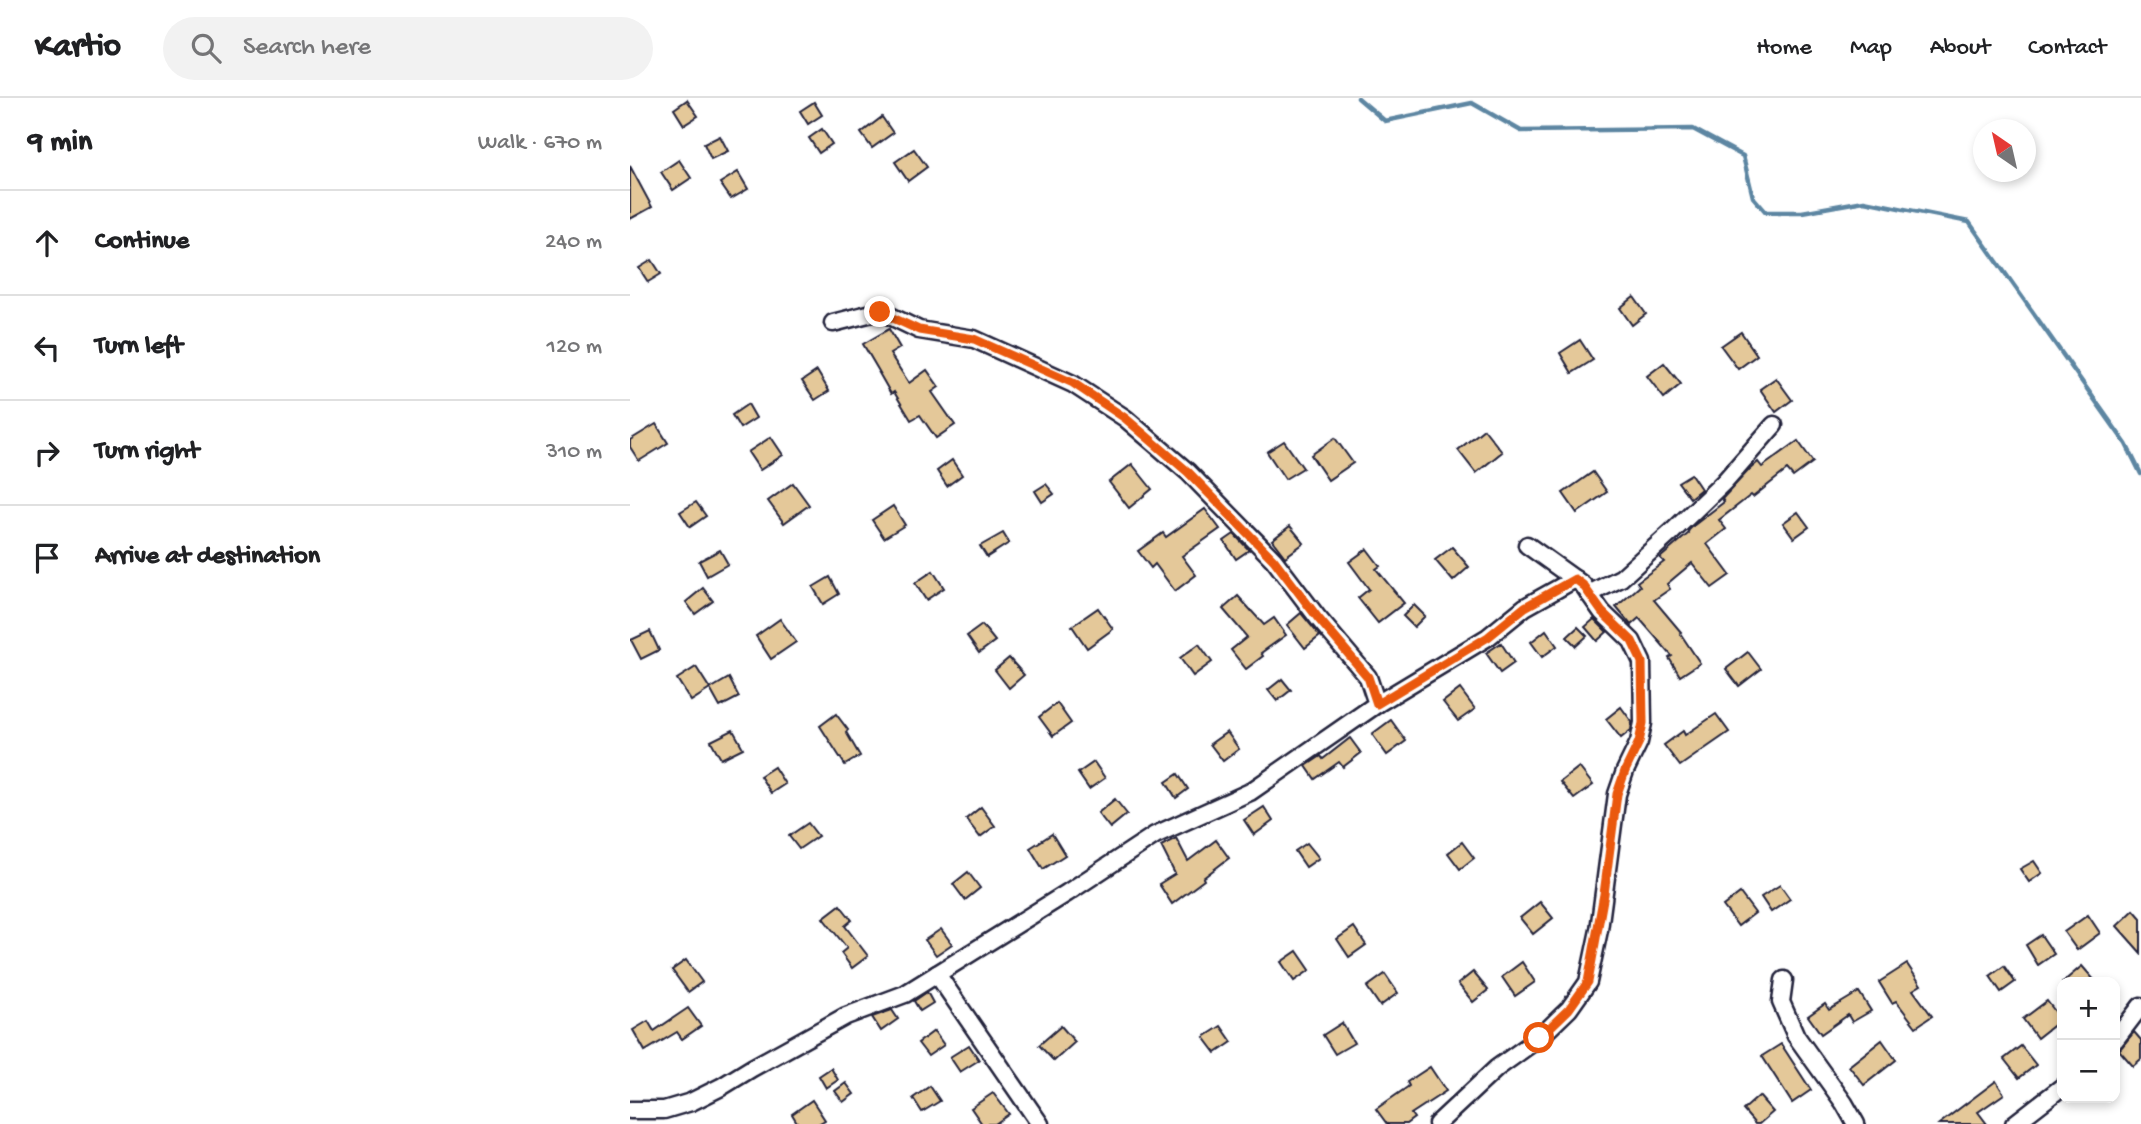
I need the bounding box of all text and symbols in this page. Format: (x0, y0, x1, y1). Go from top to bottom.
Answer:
search box (163, 17, 653, 80)
text: Kartio (35, 29, 121, 67)
icon: search (187, 29, 225, 67)
text: Search here (243, 33, 371, 64)
text: Home (1756, 34, 1812, 63)
text: Map (1850, 34, 1892, 63)
text: About (1930, 34, 1990, 63)
text: Contact (2028, 34, 2106, 63)
north arrow (1973, 119, 2036, 182)
text: 9 min (28, 126, 92, 161)
text: Walk · 670 m (478, 130, 602, 157)
icon: ahead (28, 224, 66, 262)
text: Continue (95, 227, 189, 258)
text: 240 m (545, 229, 602, 256)
route end (864, 296, 895, 327)
icon: left (28, 329, 66, 367)
text: Turn left (95, 332, 183, 363)
text: 120 m (547, 334, 602, 361)
icon: right (28, 434, 66, 472)
text: Turn right (95, 437, 199, 468)
text: 310 m (546, 439, 602, 466)
icon: arrive (28, 539, 66, 577)
text: Arrive at destination (95, 542, 320, 573)
map controls (2057, 977, 2120, 1103)
button: + (2057, 977, 2120, 1040)
route start (1523, 1022, 1554, 1053)
button: − (2057, 1040, 2120, 1103)

